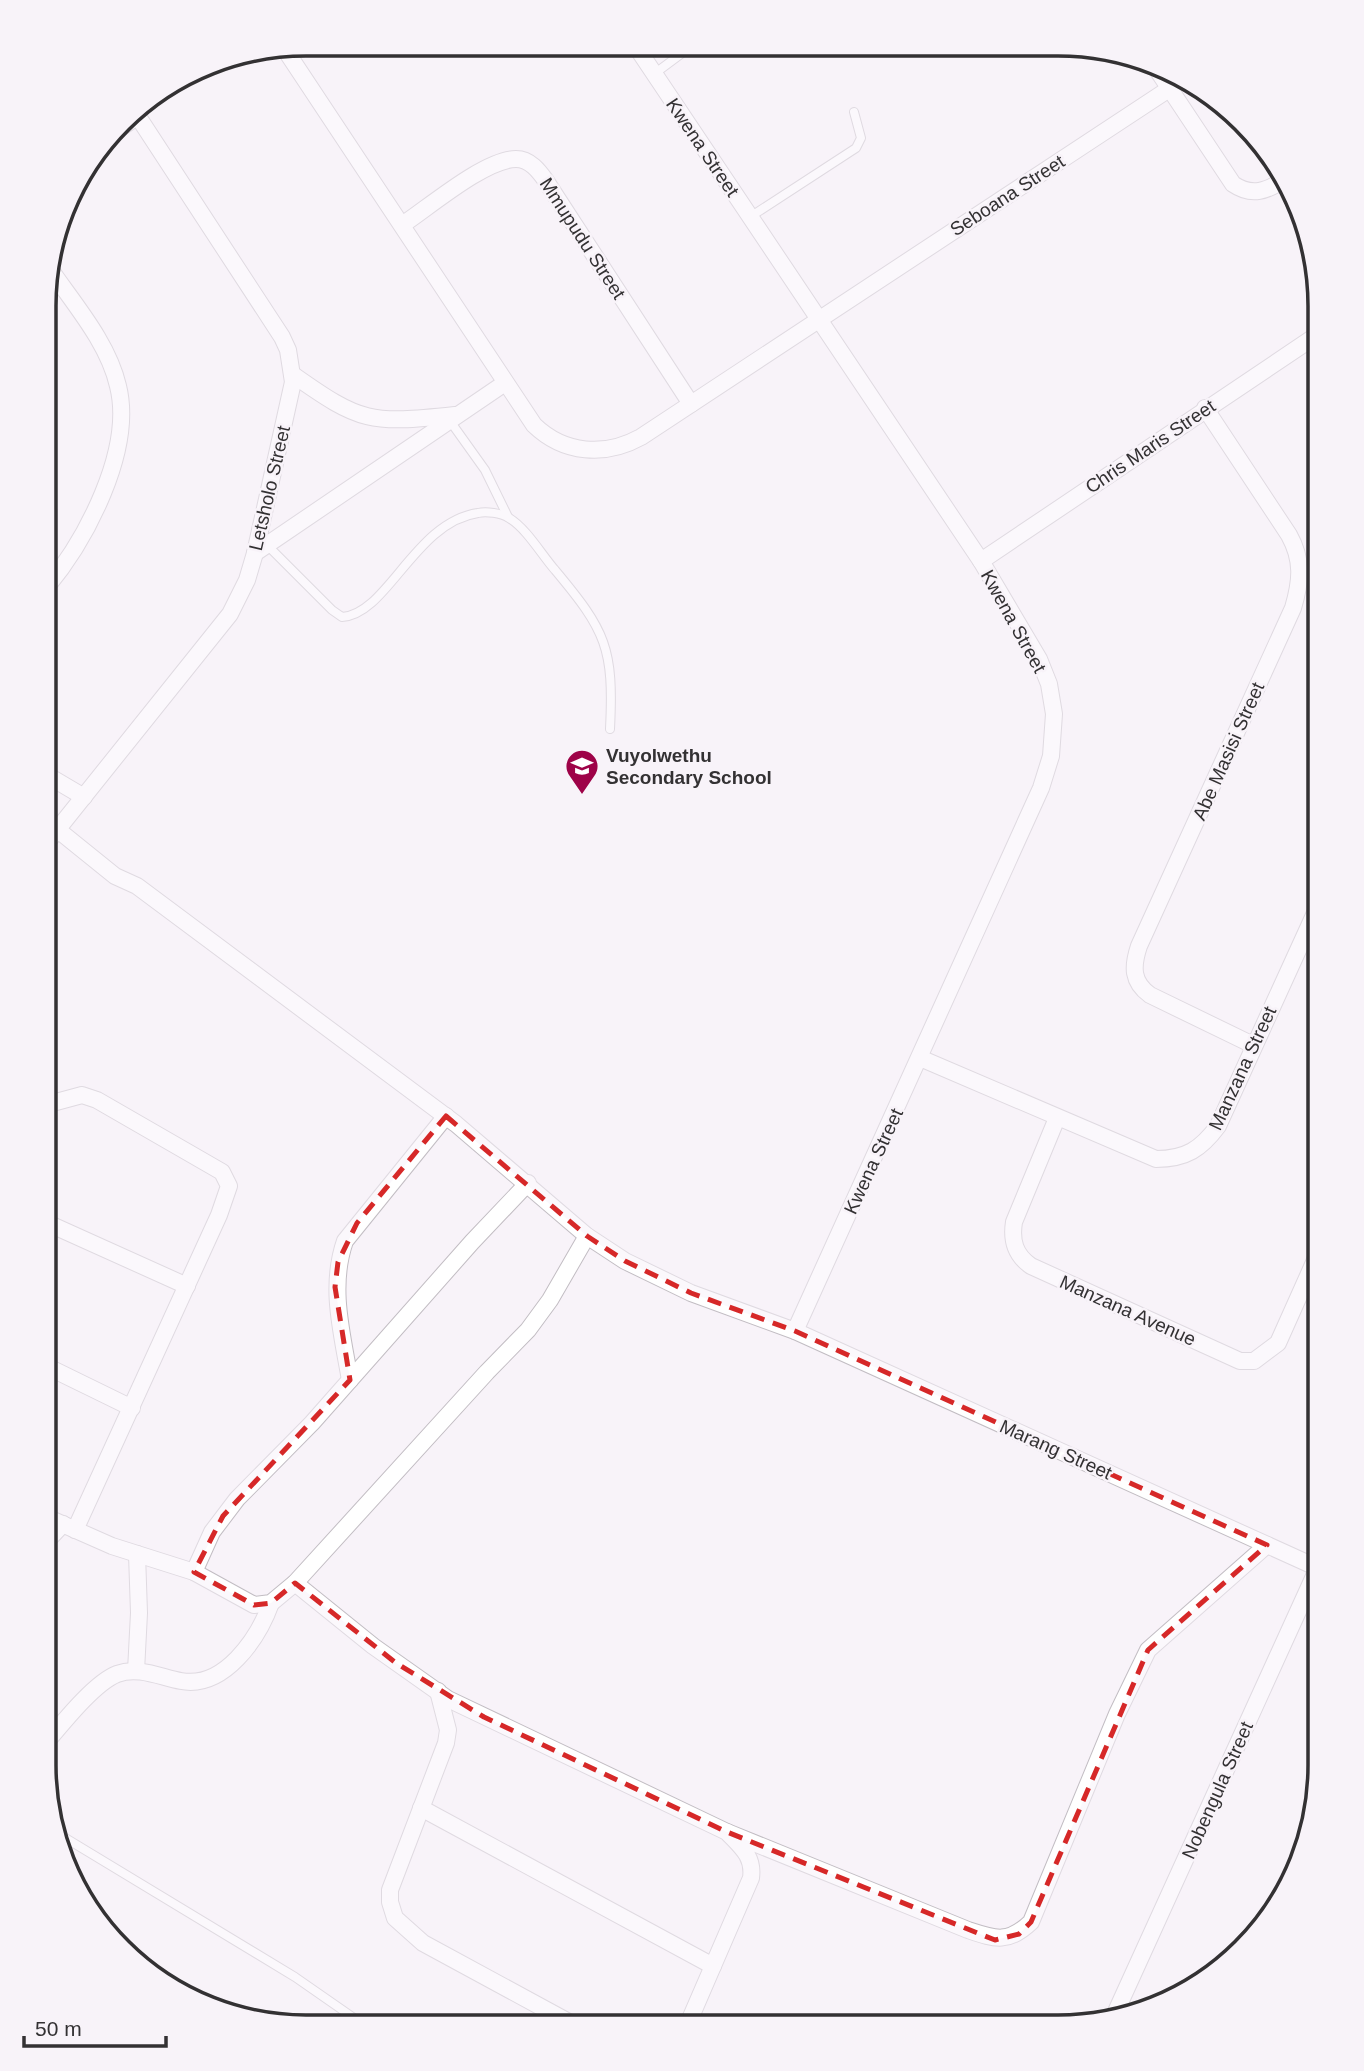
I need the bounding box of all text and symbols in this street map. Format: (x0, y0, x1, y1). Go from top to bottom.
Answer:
street label: Kwena Street (662, 94, 744, 201)
street label: Seboana Street (946, 150, 1069, 240)
street label: Mmupudu Street (536, 174, 630, 303)
street label: Chris Maris Street (1081, 395, 1220, 498)
street label: Letsholo Street (245, 423, 294, 553)
street label: Kwena Street (977, 566, 1051, 677)
street label: Abe Masisi Street (1189, 678, 1269, 823)
place label: Vuyolwethu Secondary School (606, 745, 772, 788)
school or university icon: Vuyolwethu Secondary School (563, 747, 601, 796)
street label: Manzana Street (1205, 1002, 1281, 1133)
street label: Kwena Street (840, 1104, 907, 1217)
street label: Manzana Avenue (1057, 1271, 1199, 1350)
street label: Marang Street (997, 1415, 1116, 1484)
street label: Nobengula Street (1178, 1718, 1257, 1862)
scale bar (24, 2004, 166, 2048)
text: 50 m (35, 2017, 82, 2040)

